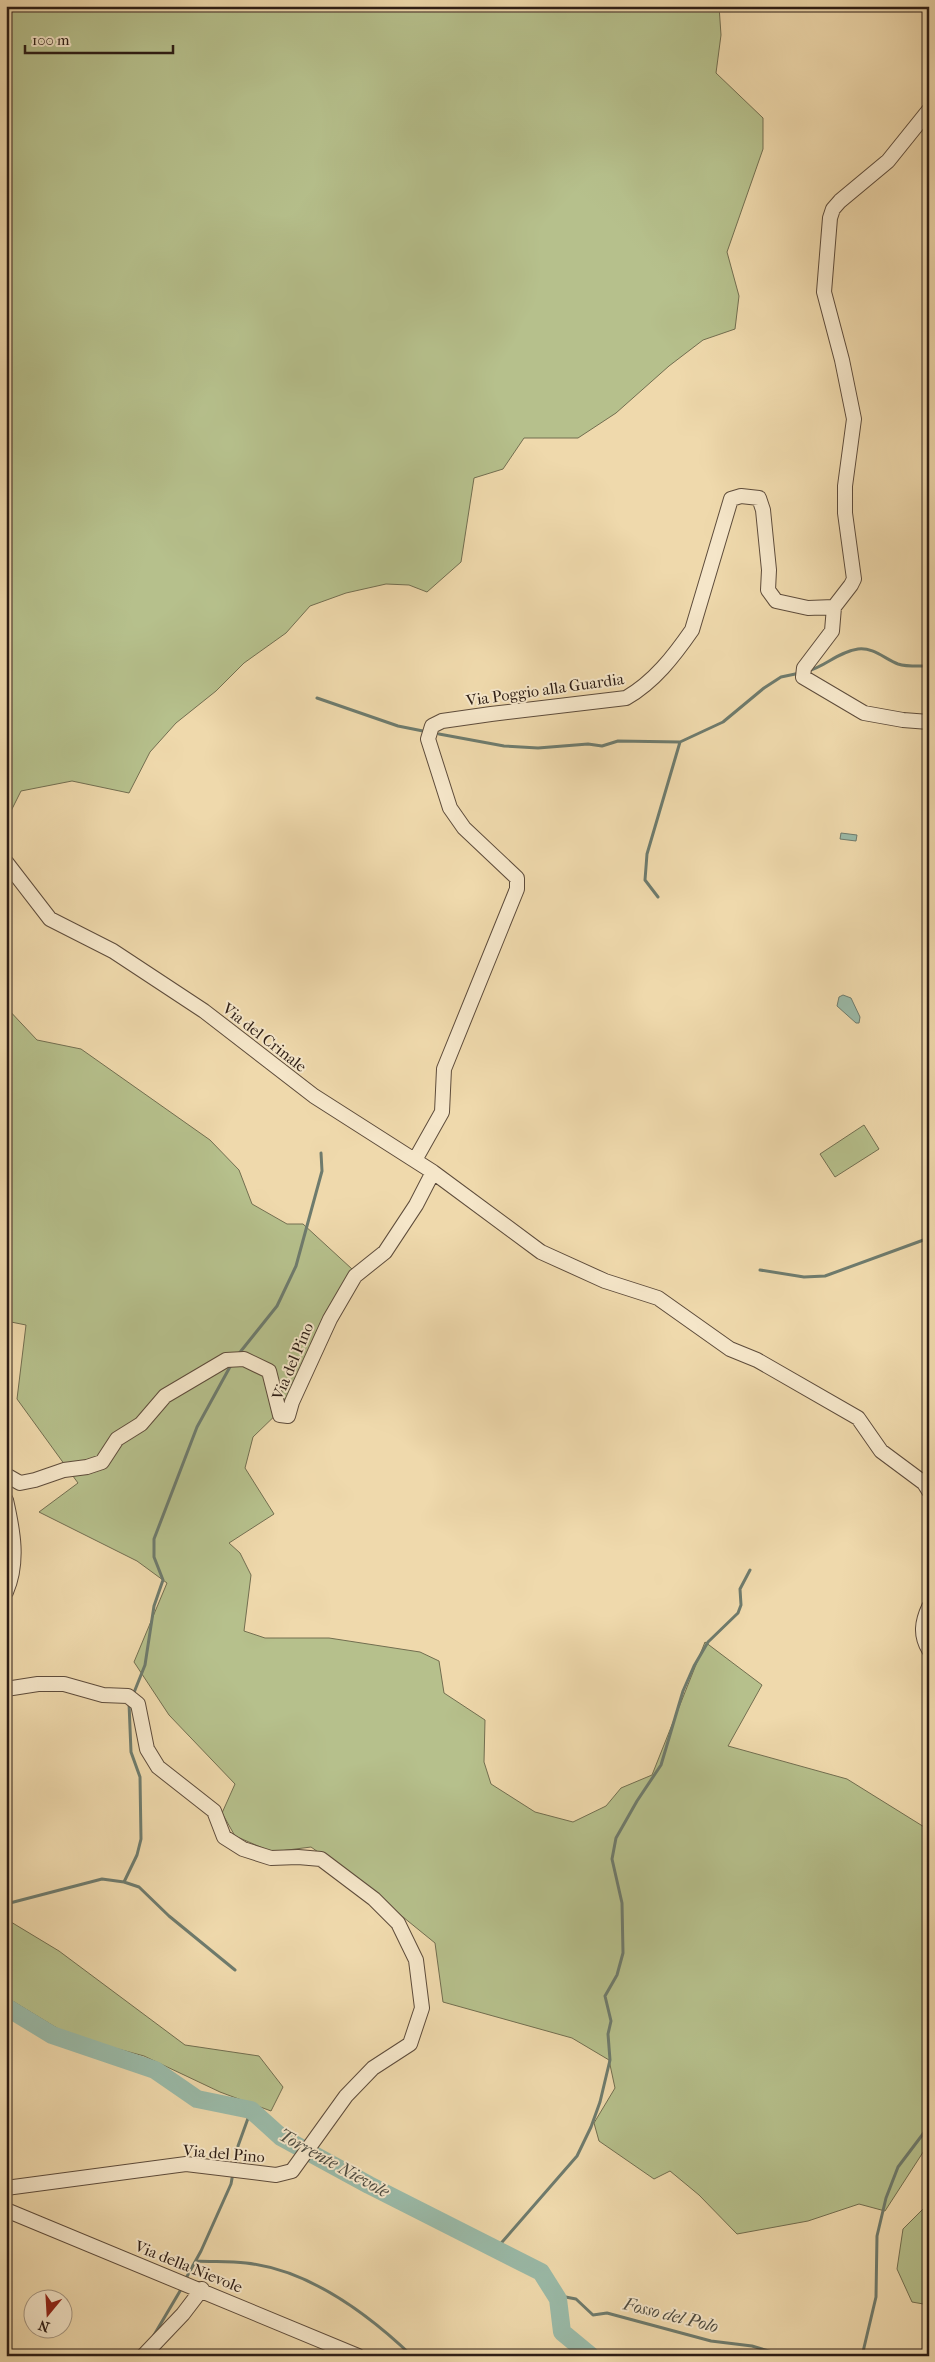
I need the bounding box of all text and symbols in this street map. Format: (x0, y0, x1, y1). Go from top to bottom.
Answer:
scale bar (25, 22, 172, 54)
text: 100 m (32, 31, 70, 49)
street label: Via Poggio alla Guardia (464, 669, 626, 710)
street label: Via del Crinale (218, 998, 311, 1076)
street label: Via del Pino (267, 1320, 317, 1404)
water label: Torrente Nievole (275, 2124, 393, 2203)
street label: Via del Pino (181, 2140, 266, 2167)
street label: Via della Nievole (131, 2236, 245, 2297)
north arrow (22, 2290, 72, 2340)
water label: Fosso del Polo (620, 2293, 720, 2337)
text: N (36, 2316, 52, 2336)

